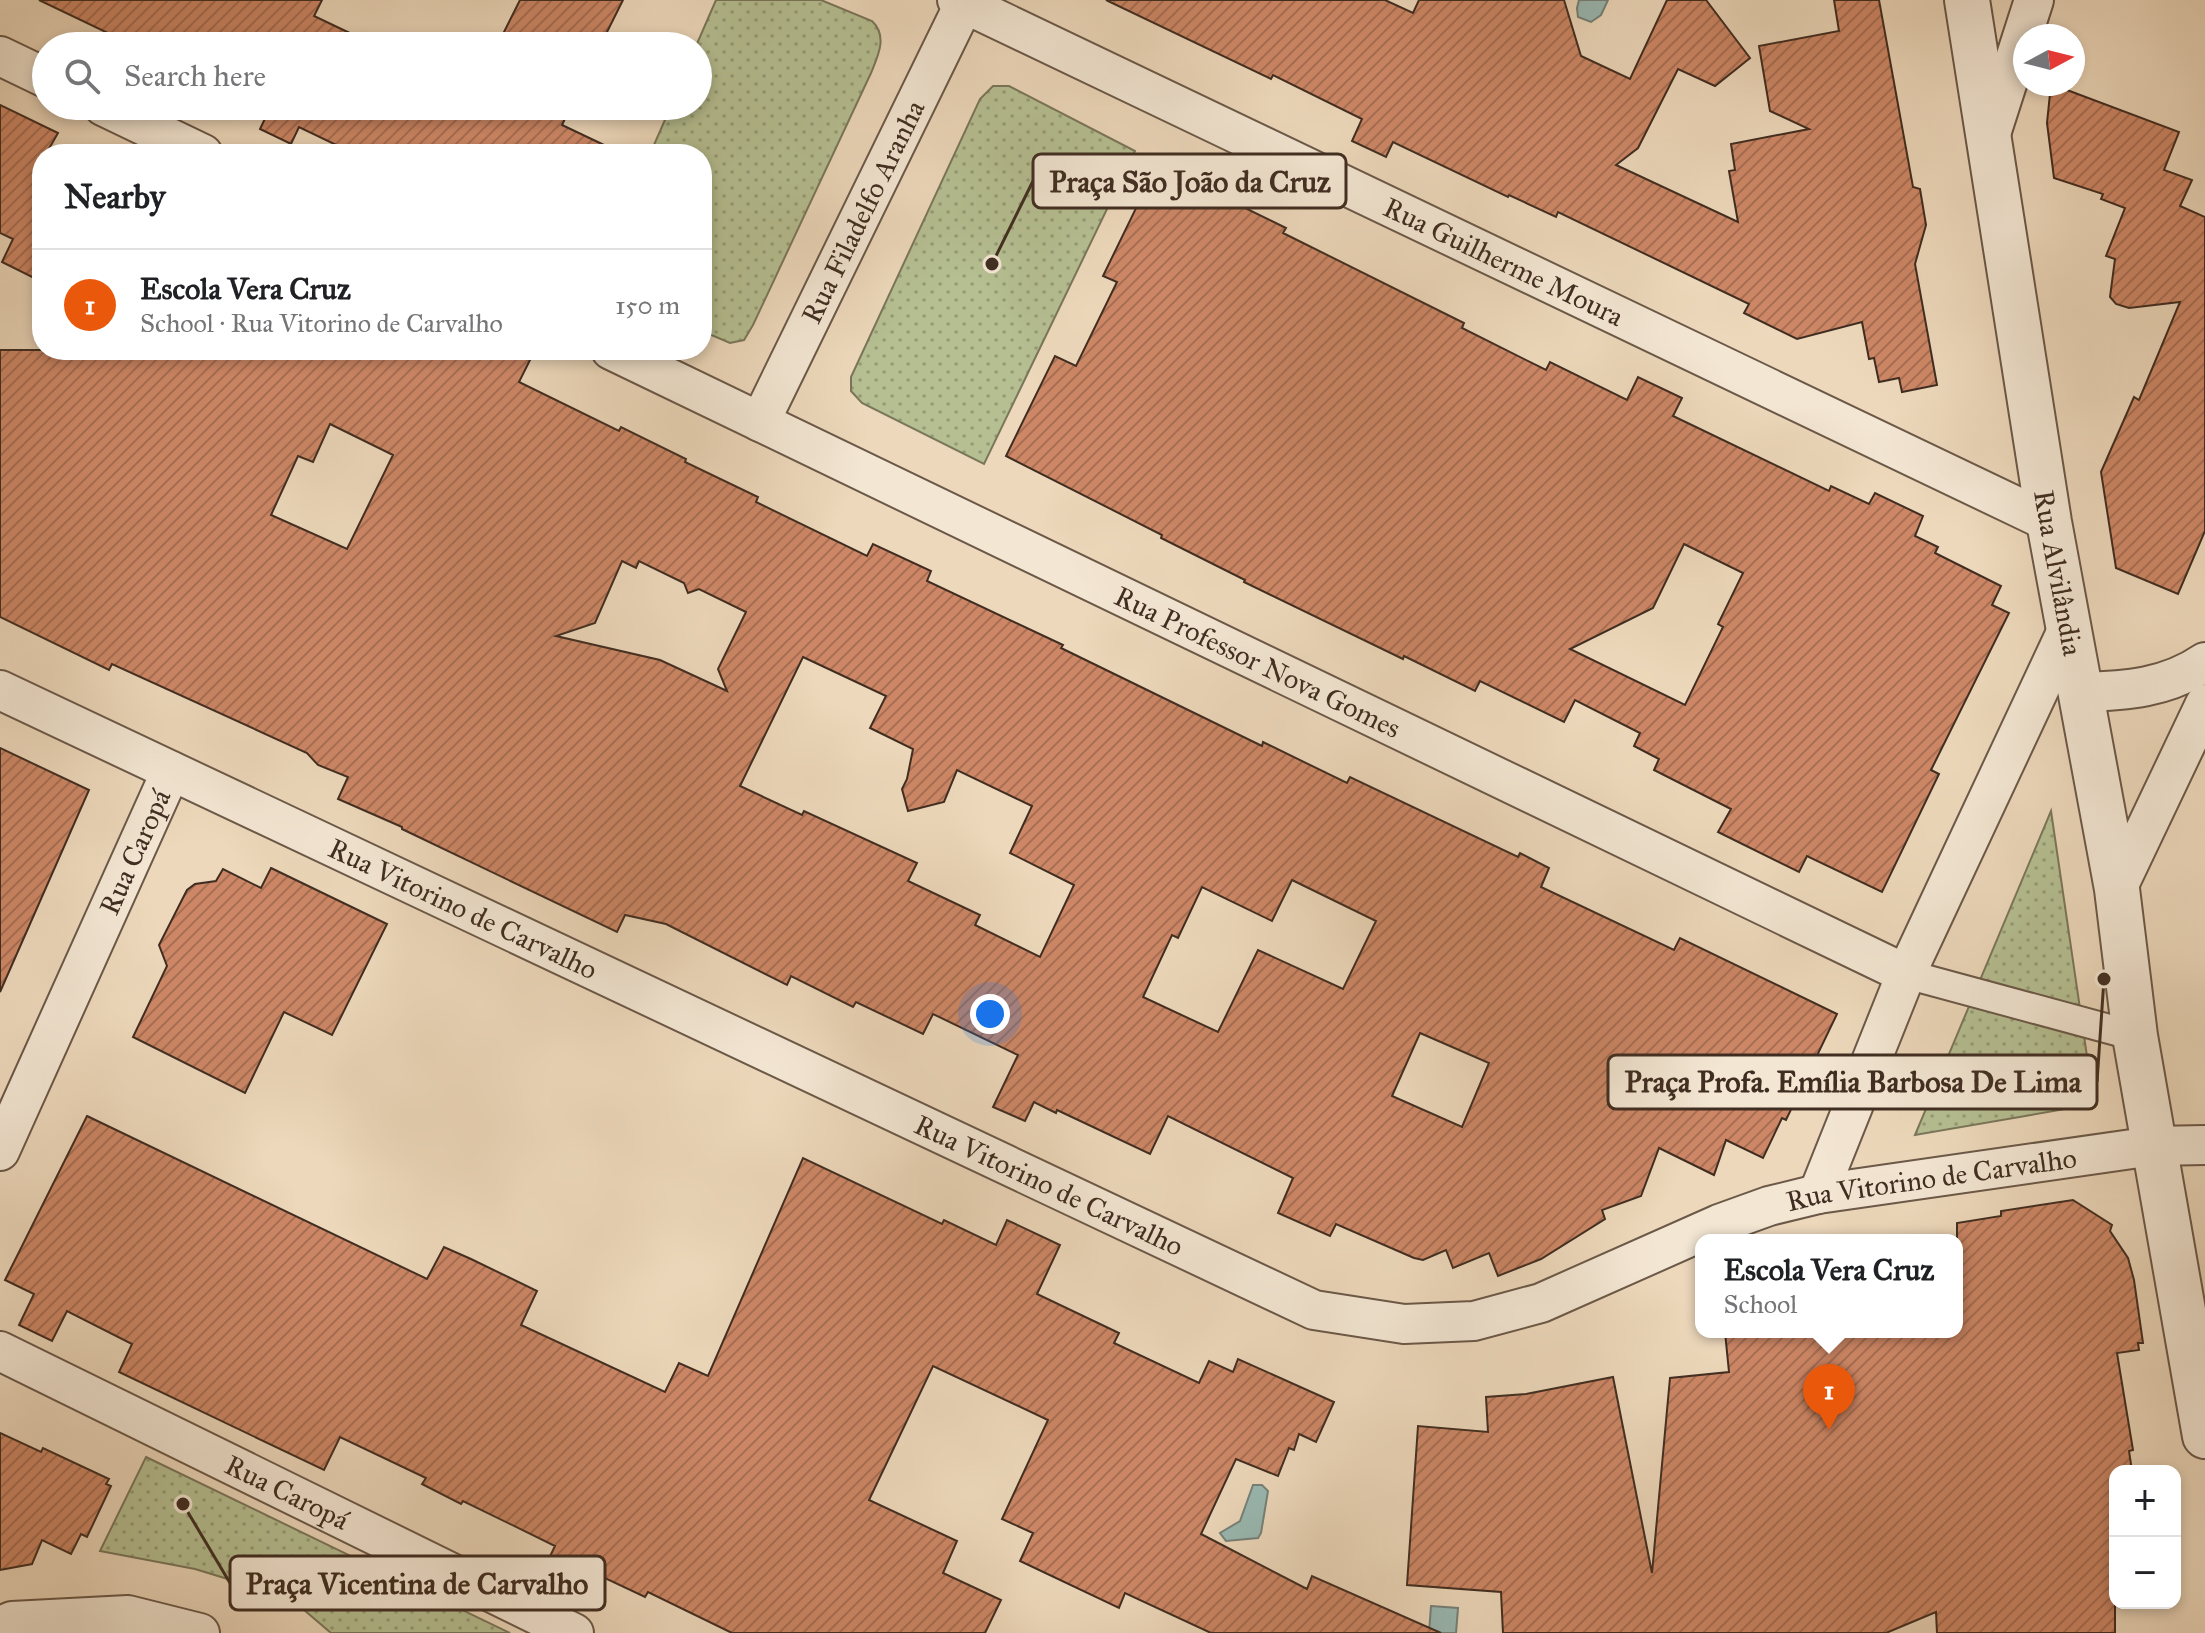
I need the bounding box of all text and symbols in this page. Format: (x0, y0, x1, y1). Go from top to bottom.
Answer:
north arrow (2013, 24, 2085, 96)
search box (32, 32, 712, 120)
icon: search (60, 54, 104, 98)
text: Search here (124, 58, 266, 94)
street label: Rua Filadelfo Aranha (793, 94, 932, 329)
callout: Praça São João da Cruz (1033, 154, 1346, 208)
text: Praça São João da Cruz (1049, 164, 1331, 201)
text: Nearby (64, 176, 166, 217)
street label: Rua Guilherme Moura (1378, 189, 1630, 334)
text: Escola Vera Cruz (140, 271, 351, 307)
text: 1 (85, 289, 95, 321)
text: 150 m (615, 289, 680, 321)
text: School · Rua Vitorino de Carvalho (140, 307, 503, 339)
street label: Rua Alvilândia (2027, 487, 2091, 659)
street label: Rua Professor Nova Gomes (1109, 578, 1407, 745)
street label: Rua Caropá (91, 784, 178, 920)
street label: Rua Vitorino de Carvalho (323, 830, 603, 987)
your location (970, 994, 1010, 1034)
callout: Praça Profa. Emília Barbosa De Lima (1608, 1055, 2097, 1109)
text: Praça Profa. Emília Barbosa De Lima (1624, 1064, 2083, 1101)
street label: Rua Vitorino de Carvalho (909, 1107, 1189, 1263)
street label: Rua Vitorino de Carvalho (1782, 1140, 2079, 1219)
popup (1695, 1234, 1963, 1338)
text: Escola Vera Cruz (1724, 1252, 1934, 1288)
text: School (1724, 1288, 1797, 1320)
pin: 1 (1803, 1364, 1855, 1430)
street label: Rua Caropá (219, 1447, 355, 1537)
map controls (2109, 1465, 2181, 1609)
button: + (2109, 1465, 2181, 1537)
button: − (2109, 1537, 2181, 1609)
callout: Praça Vicentina de Carvalho (230, 1556, 605, 1610)
text: Praça Vicentina de Carvalho (246, 1566, 588, 1603)

